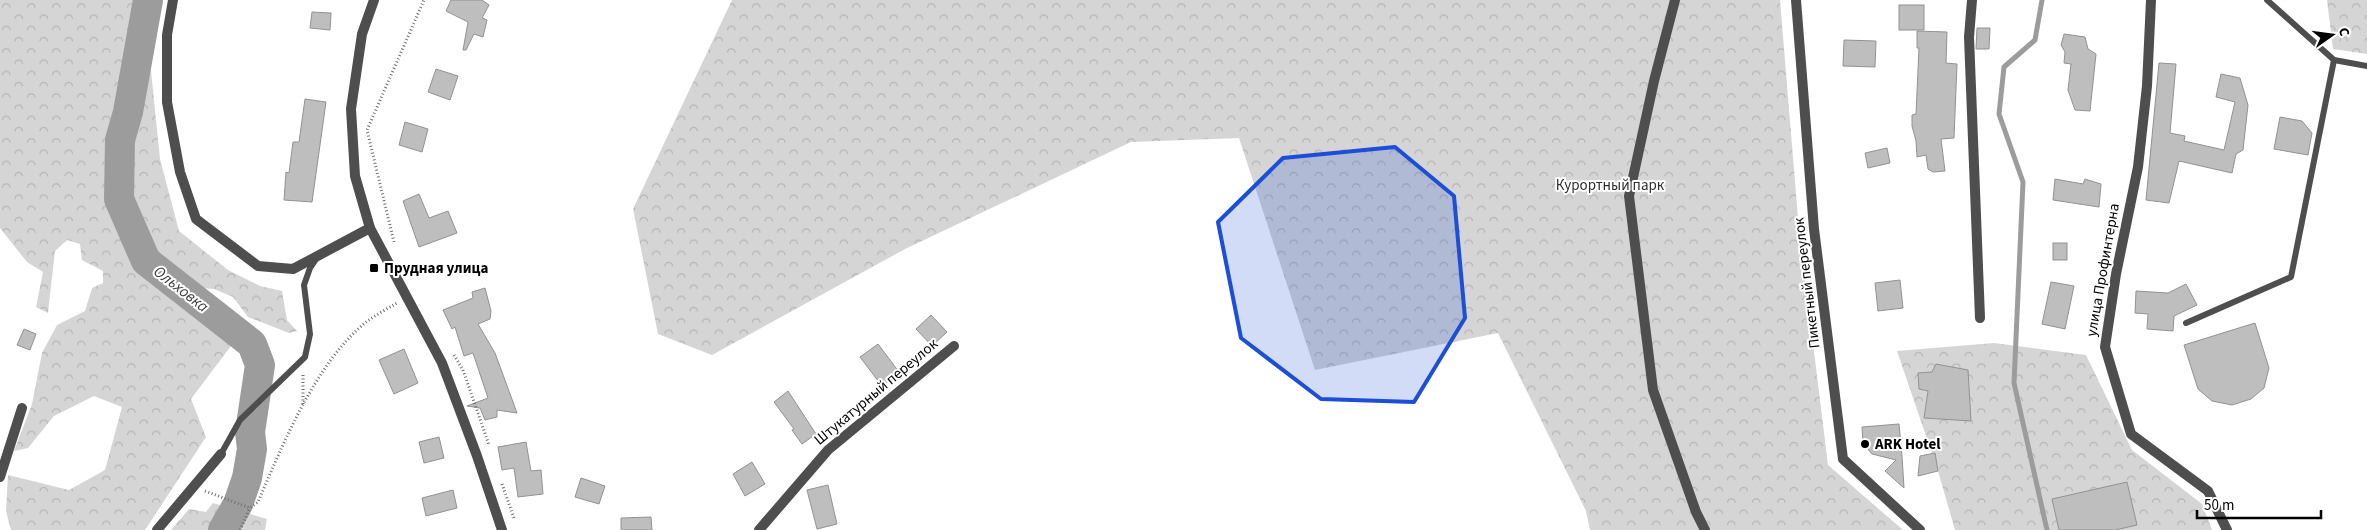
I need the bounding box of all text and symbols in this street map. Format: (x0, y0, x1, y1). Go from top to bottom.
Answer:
north arrow (2307, 10, 2357, 60)
text: С (2333, 26, 2354, 38)
park label: Курортный парк (1556, 175, 1665, 196)
street label: улица Профинтерна (2081, 202, 2125, 338)
street label: Пикетный переулок (1788, 216, 1825, 350)
place label: Прудная улица (384, 258, 489, 279)
water label: Ольховка (149, 261, 213, 318)
marker: Прудная улица (368, 262, 380, 274)
street label: Штукатурный переулок (810, 333, 943, 450)
place label: ARK Hotel (1874, 434, 1941, 455)
marker: ARK Hotel (1859, 438, 1871, 450)
scale bar (2197, 488, 2321, 520)
text: 50 m (2204, 495, 2234, 516)

